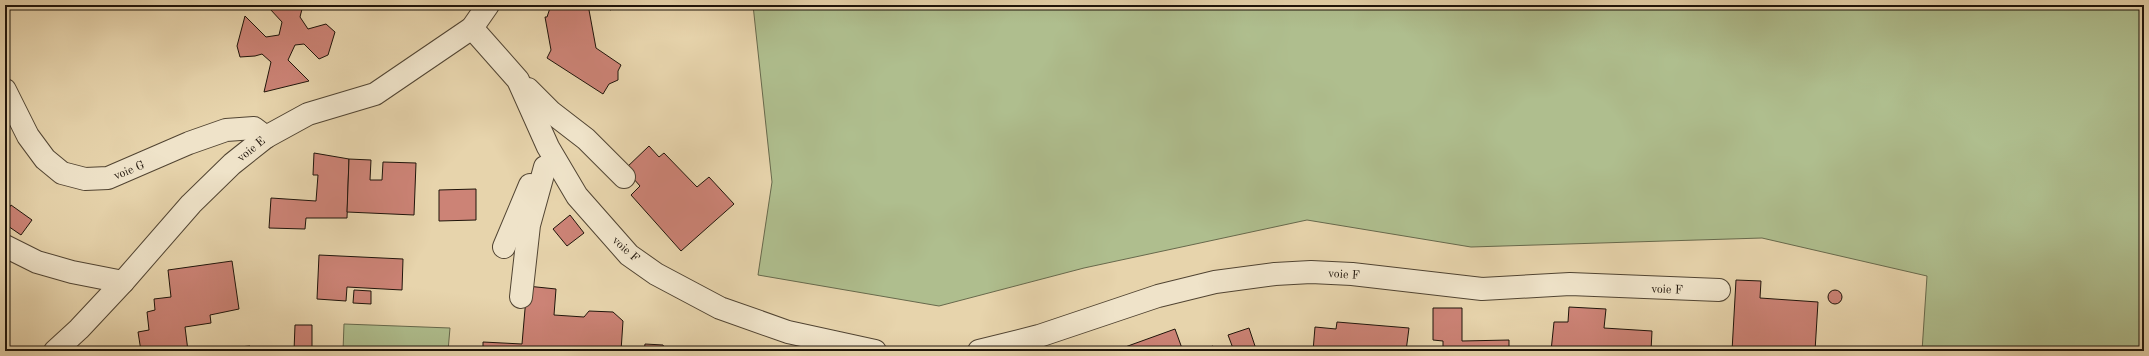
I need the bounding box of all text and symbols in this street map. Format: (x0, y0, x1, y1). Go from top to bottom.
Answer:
street label: voie E (235, 135, 268, 165)
street label: voie G (112, 159, 147, 183)
street label: voie F (609, 235, 641, 265)
street label: voie F (1328, 268, 1360, 282)
street label: voie F (1651, 283, 1683, 297)

